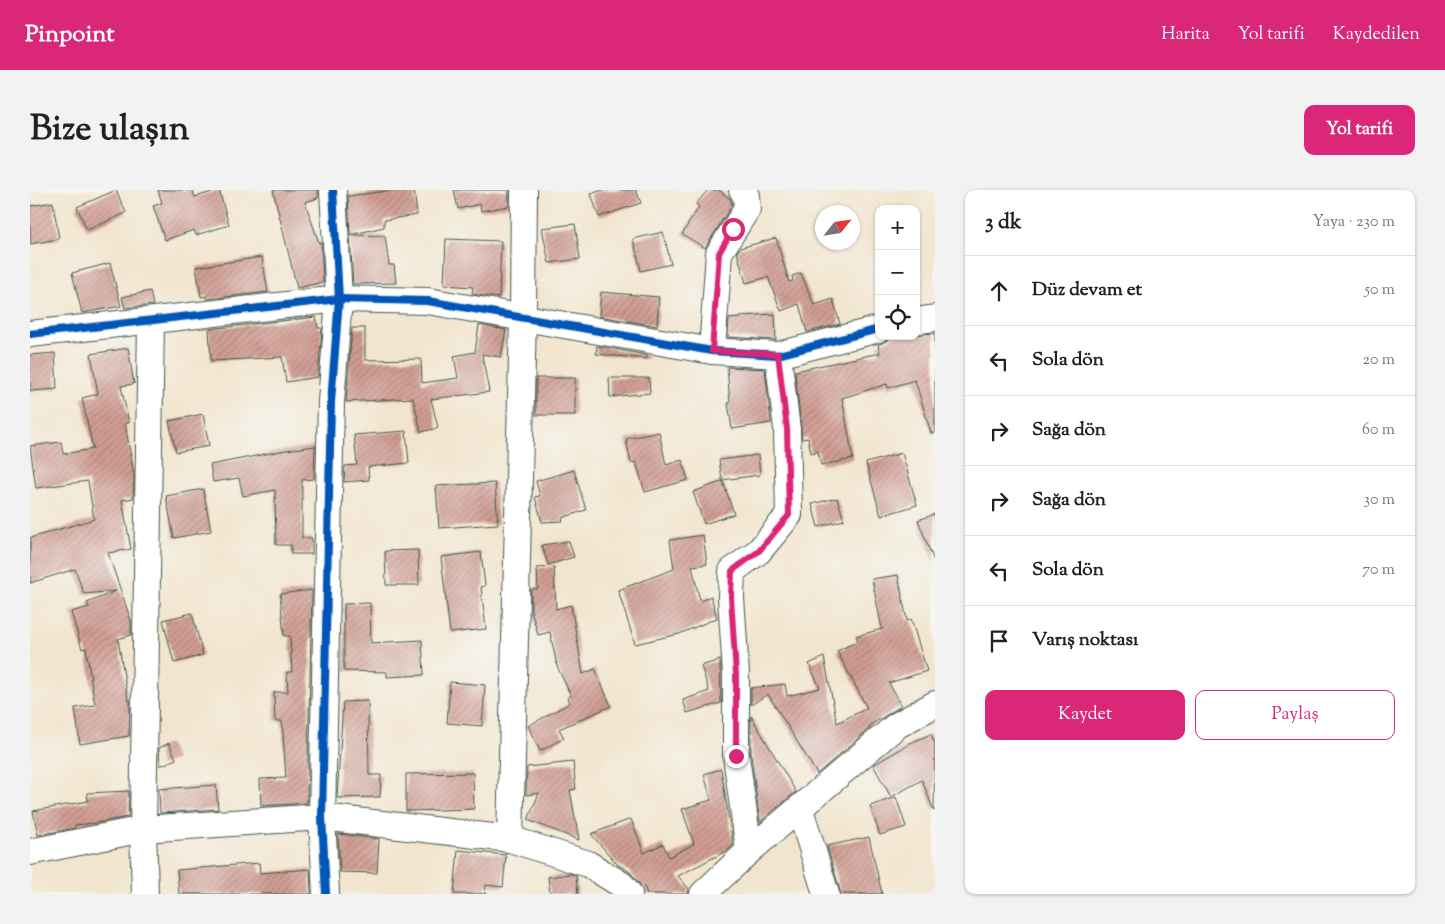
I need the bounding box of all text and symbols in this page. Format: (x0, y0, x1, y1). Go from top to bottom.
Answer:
text: Pinpoint (25, 18, 114, 52)
text: Harita (1161, 22, 1210, 48)
text: Yol tarifi (1238, 22, 1305, 48)
text: Kaydedilen (1333, 22, 1420, 48)
text: Bize ulaşın (30, 105, 189, 156)
button: Yol tarifi (1304, 105, 1415, 155)
north arrow (815, 205, 860, 250)
map controls (875, 205, 920, 340)
button: + (875, 205, 920, 250)
text: 3 dk (985, 208, 1021, 238)
text: Yaya · 230 m (1312, 211, 1395, 234)
route start (722, 218, 745, 241)
button: − (875, 250, 920, 295)
icon: ahead (985, 277, 1013, 305)
text: Düz devam et (1032, 277, 1142, 304)
text: 50 m (1364, 279, 1395, 302)
button: locate (875, 295, 920, 340)
icon: left (985, 347, 1013, 375)
text: Sola dön (1032, 347, 1104, 374)
text: 20 m (1362, 349, 1395, 372)
icon: right (985, 417, 1013, 445)
text: Sağa dön (1032, 417, 1106, 444)
text: 60 m (1362, 419, 1395, 442)
icon: right (985, 487, 1013, 515)
text: Sağa dön (1032, 487, 1106, 514)
text: 30 m (1364, 489, 1395, 512)
icon: left (985, 557, 1013, 585)
text: Sola dön (1032, 557, 1104, 584)
text: 70 m (1362, 559, 1395, 582)
icon: arrive (985, 627, 1013, 655)
text: Varış noktası (1032, 627, 1138, 654)
button: Kaydet (985, 690, 1185, 740)
button: Paylaş (1195, 690, 1395, 740)
route end (725, 745, 748, 768)

